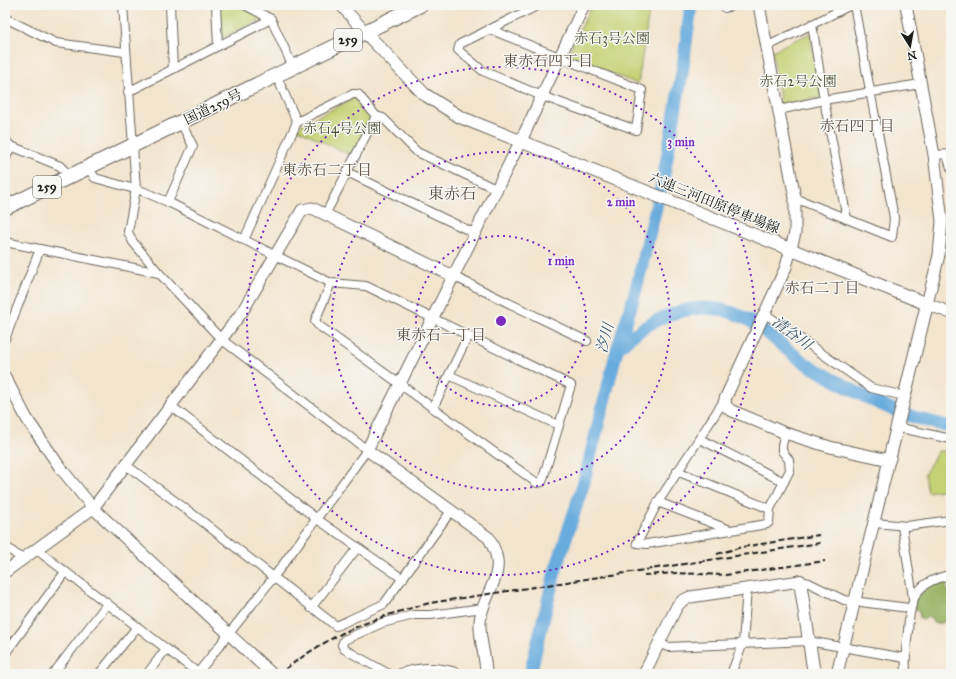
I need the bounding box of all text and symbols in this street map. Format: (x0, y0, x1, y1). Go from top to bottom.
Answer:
north arrow (890, 26, 930, 66)
road number: 259 (334, 29, 362, 51)
park label: 赤石3号公園 (574, 30, 650, 47)
text: N (905, 48, 918, 63)
district label: 東赤石四丁目 (503, 52, 593, 70)
park label: 赤石2号公園 (760, 73, 836, 90)
street label: 国道259号 (181, 86, 245, 128)
district label: 赤石四丁目 (819, 117, 895, 135)
park label: 赤石4号公園 (303, 120, 381, 137)
text: 3 min (667, 135, 695, 150)
district label: 東赤石二丁目 (282, 161, 372, 179)
street label: 六連三河田原停車場線 (646, 169, 782, 237)
road number: 259 (33, 176, 61, 198)
district label: 東赤石 (428, 184, 476, 203)
text: 2 min (607, 195, 636, 209)
text: 1 min (547, 254, 575, 268)
district label: 赤石二丁目 (784, 279, 860, 297)
water label: 清谷川 (769, 312, 817, 355)
centre of rings (494, 314, 508, 328)
water label: 汐川 (592, 319, 618, 355)
district label: 東赤石一丁目 (396, 326, 486, 344)

